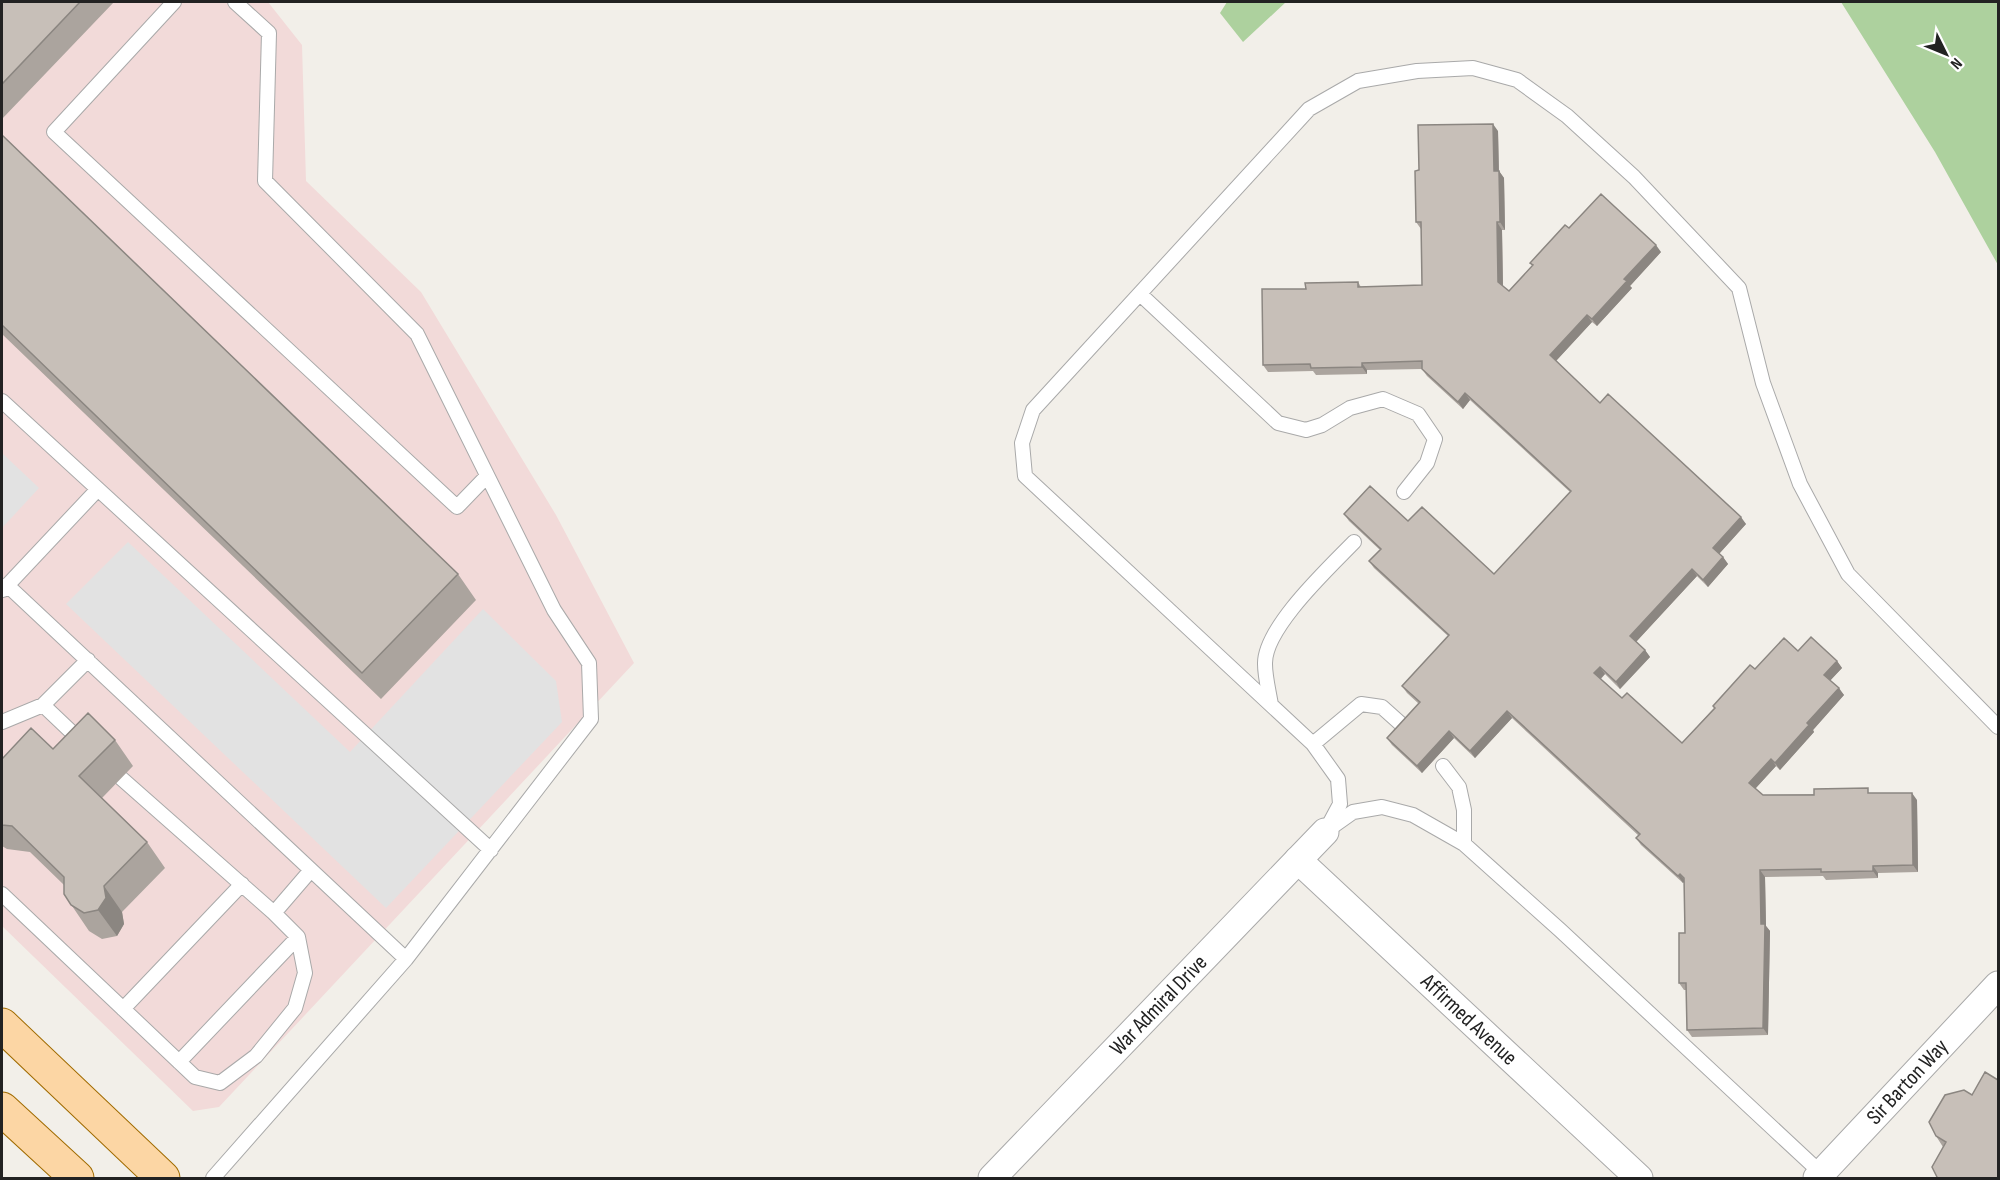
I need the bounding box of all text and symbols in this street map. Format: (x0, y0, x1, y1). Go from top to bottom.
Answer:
north arrow (1916, 24, 1976, 84)
text: N (1946, 54, 1966, 73)
street label: War Admiral Drive (1104, 949, 1213, 1061)
street label: Affirmed Avenue (1415, 967, 1523, 1071)
street label: Sir Barton Way (1861, 1033, 1954, 1130)

